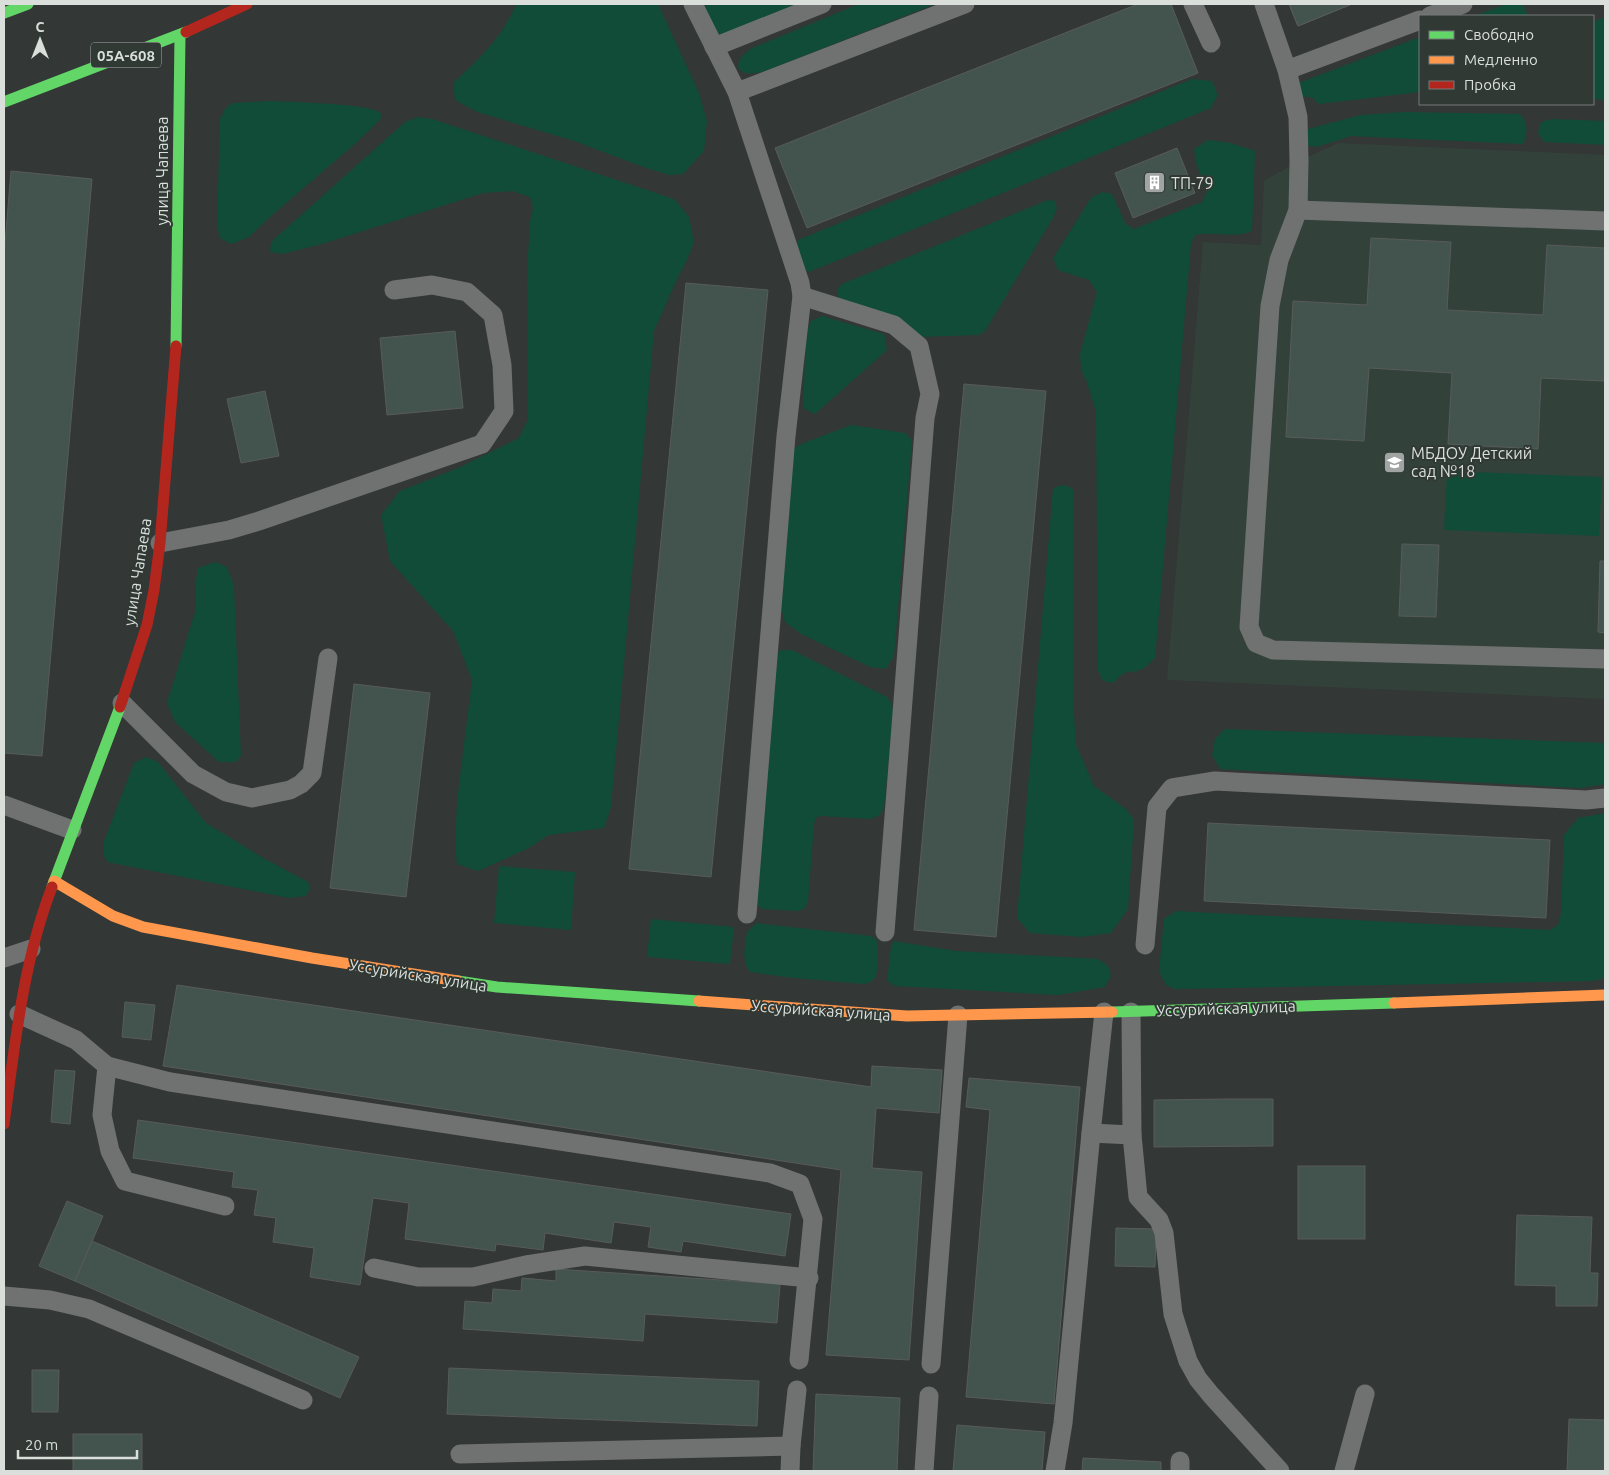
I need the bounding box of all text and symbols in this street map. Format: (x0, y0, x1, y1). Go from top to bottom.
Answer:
north arrow (15, 15, 65, 65)
legend (1419, 15, 1594, 105)
text: С (36, 19, 45, 35)
text: Свободно (1464, 26, 1534, 43)
road number: 05А-608 (91, 42, 161, 68)
text: Медленно (1464, 51, 1538, 68)
text: Пробка (1464, 76, 1516, 93)
street label: улица Чапаева (153, 117, 171, 225)
building icon: ТП-79 (1143, 171, 1167, 195)
place label: ТП-79 (1171, 174, 1214, 192)
place label: МБДОУ Детский сад №18 (1411, 444, 1532, 480)
school or university icon: МБДОУ Детский сад №18 (1383, 450, 1407, 474)
street label: улица Чапаева (120, 517, 154, 627)
street label: Уссурийская улица (348, 955, 488, 995)
street label: Уссурийская улица (751, 996, 891, 1024)
street label: Уссурийская улица (1156, 997, 1296, 1019)
scale bar (18, 1428, 136, 1460)
text: 20 m (25, 1436, 58, 1453)

